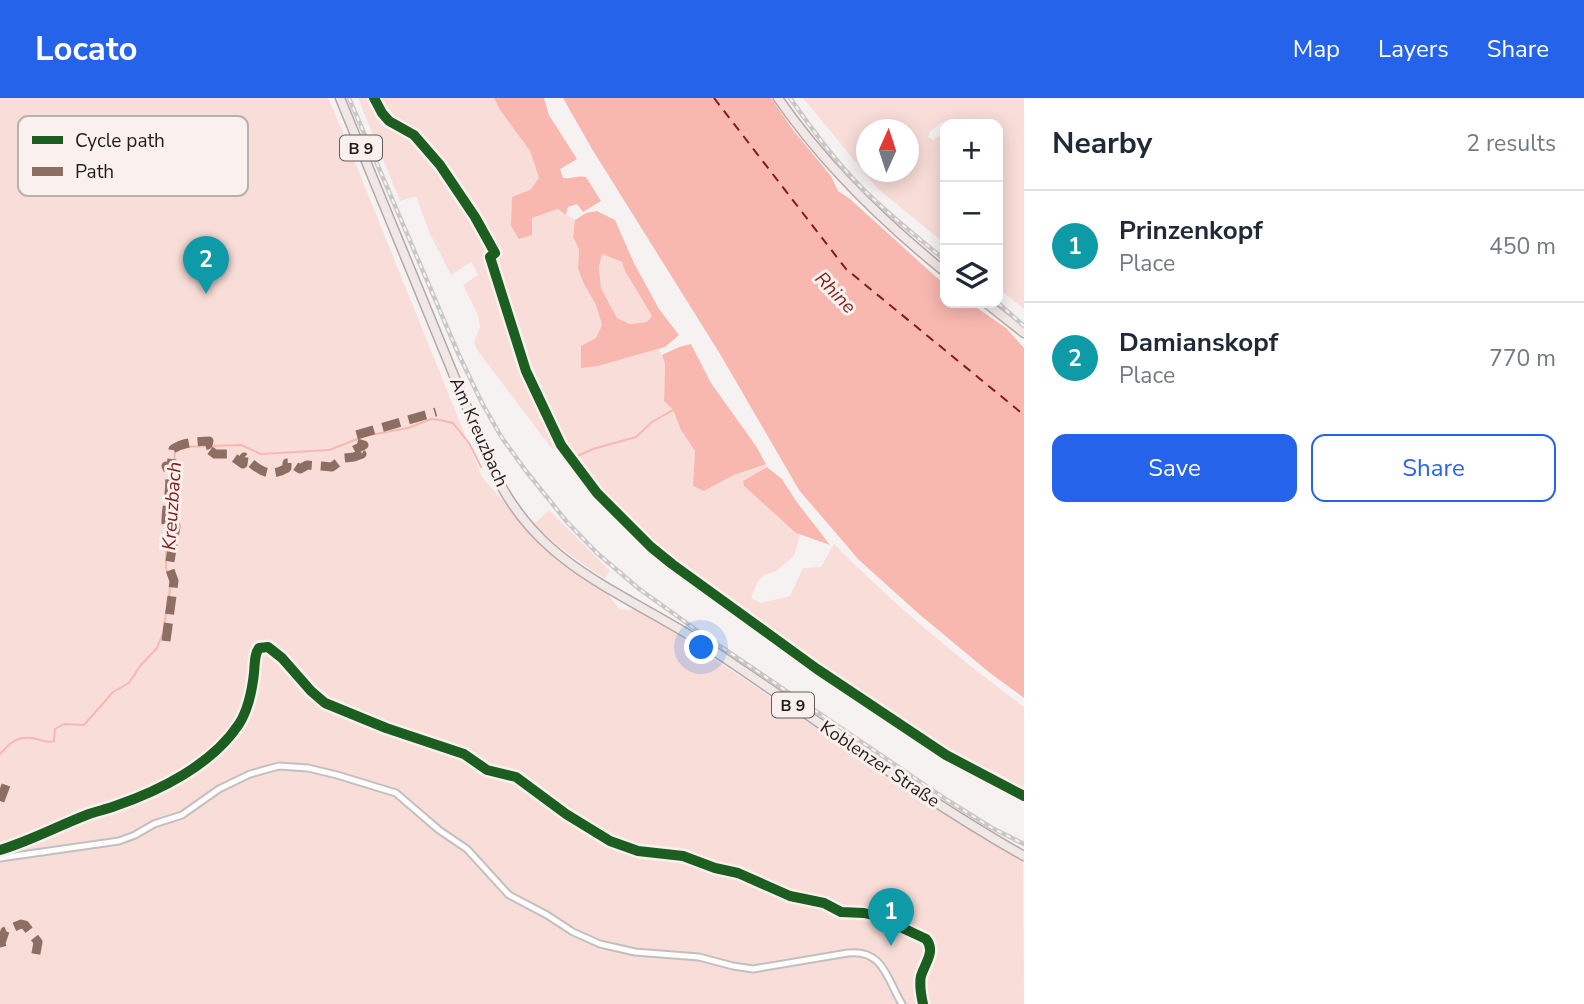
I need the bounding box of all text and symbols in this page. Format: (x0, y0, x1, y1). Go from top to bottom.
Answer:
text: Locato (35, 27, 137, 72)
text: Map (1293, 33, 1340, 65)
text: Layers (1378, 33, 1449, 65)
text: Share (1487, 33, 1549, 65)
legend (18, 116, 248, 196)
north arrow (856, 119, 919, 182)
map controls (940, 119, 1003, 308)
button: + (940, 119, 1003, 182)
text: Nearby (1052, 123, 1152, 164)
text: Cycle path (75, 128, 165, 154)
text: 2 results (1466, 128, 1556, 159)
road number: B 9 (340, 136, 382, 160)
text: Path (75, 159, 114, 185)
button: − (940, 182, 1003, 245)
text: Prinzenkopf (1119, 213, 1263, 248)
text: 1 (1068, 231, 1082, 262)
text: 450 m (1489, 231, 1556, 262)
pin: 2 (183, 236, 229, 294)
button: layers (940, 245, 1003, 308)
text: Place (1119, 248, 1175, 279)
water label: Rhine (809, 266, 862, 319)
text: Damianskopf (1119, 325, 1278, 360)
text: 2 (1068, 343, 1082, 374)
text: 770 m (1489, 343, 1556, 374)
text: Place (1119, 360, 1175, 391)
street label: Am Kreuzbach (444, 374, 514, 490)
button: Save (1052, 434, 1297, 502)
button: Share (1311, 434, 1556, 502)
water label: Kreuzbach (156, 461, 188, 551)
your location (684, 630, 718, 664)
road number: B 9 (772, 692, 814, 718)
street label: Koblenzer Straße (816, 715, 944, 813)
pin: 1 (868, 888, 914, 946)

